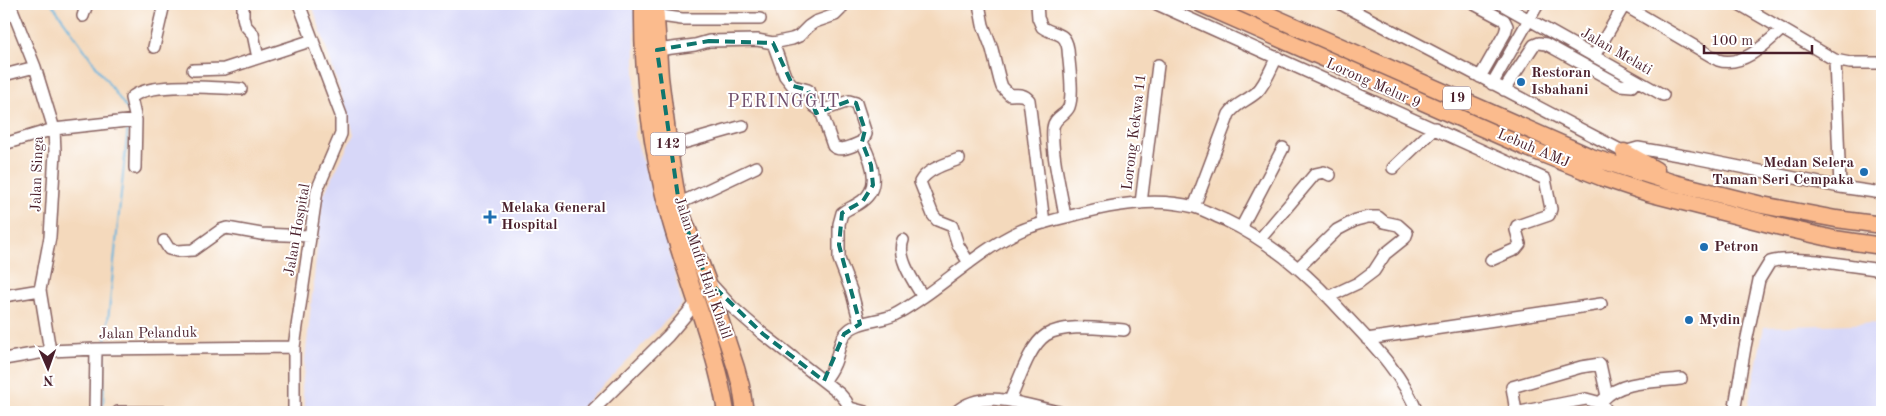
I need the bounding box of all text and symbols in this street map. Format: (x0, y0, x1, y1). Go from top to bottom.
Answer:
scale bar (1704, 22, 1811, 54)
street label: Jalan Melati (1578, 26, 1654, 78)
text: 100 m (1711, 34, 1753, 49)
street label: Lorong Melur 9 (1323, 56, 1423, 112)
place label: Restoran Isbahani (1531, 66, 1591, 98)
street label: Lorong Kekwa 11 (1120, 73, 1150, 191)
marker: Restoran Isbahani (1515, 76, 1527, 88)
road number: 19 (1443, 86, 1471, 110)
district label: PERINGGIT (727, 93, 841, 111)
street label: Lebuh AMJ (1495, 127, 1571, 171)
road number: 142 (650, 132, 686, 156)
street label: Jalan Singa (29, 135, 47, 212)
place label: Medan Selera Taman Seri Cempaka (1712, 156, 1854, 188)
marker: Medan Selera Taman Seri Cempaka (1858, 166, 1870, 178)
street label: Jalan Hospital (282, 183, 314, 277)
street label: Jalan Mufti Haji Khalil (671, 195, 733, 341)
place label: Melaka General Hospital (501, 201, 606, 233)
marker: Melaka General Hospital (483, 210, 497, 224)
place label: Petron (1714, 240, 1759, 255)
marker: Petron (1698, 241, 1710, 253)
place label: Mydin (1699, 313, 1740, 328)
marker: Mydin (1683, 314, 1695, 326)
street label: Jalan Pelanduk (98, 326, 198, 342)
north arrow (22, 344, 72, 394)
text: N (43, 373, 54, 387)

